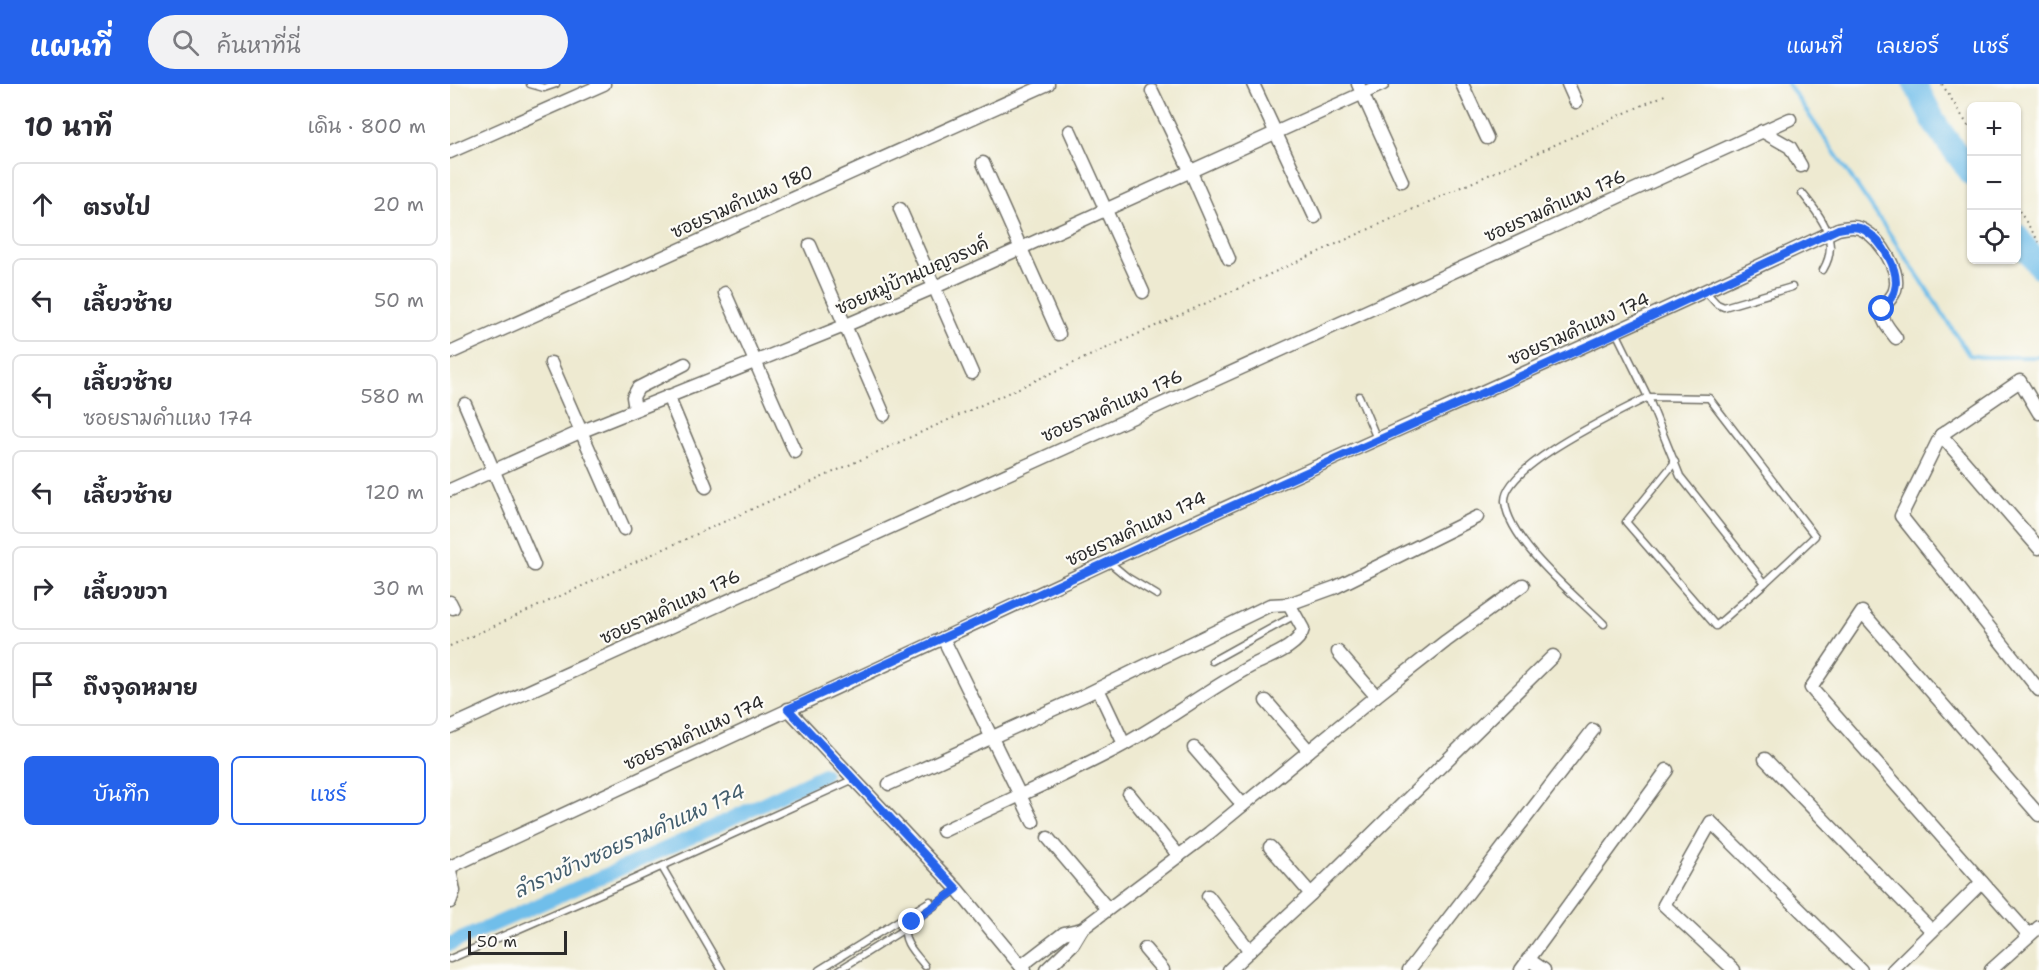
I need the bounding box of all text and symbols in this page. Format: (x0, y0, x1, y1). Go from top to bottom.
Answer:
search box (148, 15, 568, 69)
icon: search (169, 26, 202, 59)
text: แผนที่ (30, 27, 112, 65)
text: ค้นหาที่นี่ (217, 31, 301, 60)
text: แผนที่ (1786, 32, 1843, 60)
text: เลเยอร์ (1876, 32, 1939, 60)
text: แชร์ (1972, 32, 2009, 60)
map controls (1967, 102, 2021, 264)
button: + (1967, 102, 2021, 156)
text: 10 นาที (24, 109, 112, 144)
text: เดิน · 800 m (308, 113, 426, 139)
button: − (1967, 156, 2021, 210)
street label: ซอยรามคำแหง 180 (667, 160, 817, 244)
street label: ซอยรามคำแหง 176 (1480, 164, 1630, 248)
icon: ahead (26, 188, 59, 221)
text: 20 m (373, 191, 424, 217)
text: ตรงไป (83, 193, 151, 222)
button: locate (1967, 210, 2021, 264)
street label: ซอยหมู่บ้านเบญจรงค์ (831, 230, 993, 322)
icon: left (26, 284, 59, 317)
text: 50 m (374, 287, 424, 313)
street label: ซอยรามคำแหง 174 (1504, 287, 1654, 371)
text: เลี้ยวซ้าย (83, 289, 173, 318)
route start (1868, 295, 1894, 321)
street label: ซอยรามคำแหง 176 (1037, 364, 1187, 448)
text: เลี้ยวซ้าย (83, 368, 173, 397)
icon: left (26, 380, 59, 413)
text: 580 m (361, 383, 424, 409)
text: ซอยรามคำแหง 174 (83, 405, 252, 431)
icon: left (26, 476, 59, 509)
text: 120 m (365, 479, 424, 505)
text: เลี้ยวซ้าย (83, 481, 173, 510)
street label: ซอยรามคำแหง 174 (1062, 486, 1210, 572)
street label: ซอยรามคำแหง 176 (596, 564, 744, 650)
icon: right (26, 572, 59, 605)
text: 30 m (372, 575, 424, 601)
text: เลี้ยวขวา (83, 577, 167, 606)
icon: arrive (26, 668, 59, 701)
text: ถึงจุดหมาย (83, 673, 198, 702)
street label: ซอยรามคำแหง 174 (620, 690, 768, 776)
button: บันทึก (24, 756, 219, 825)
button: แชร์ (231, 756, 426, 825)
water label: ลำรางข้างซอยรามคำแหง 174 (509, 778, 749, 904)
route end (898, 908, 924, 934)
scale bar (468, 928, 567, 956)
text: 50 m (477, 931, 517, 952)

